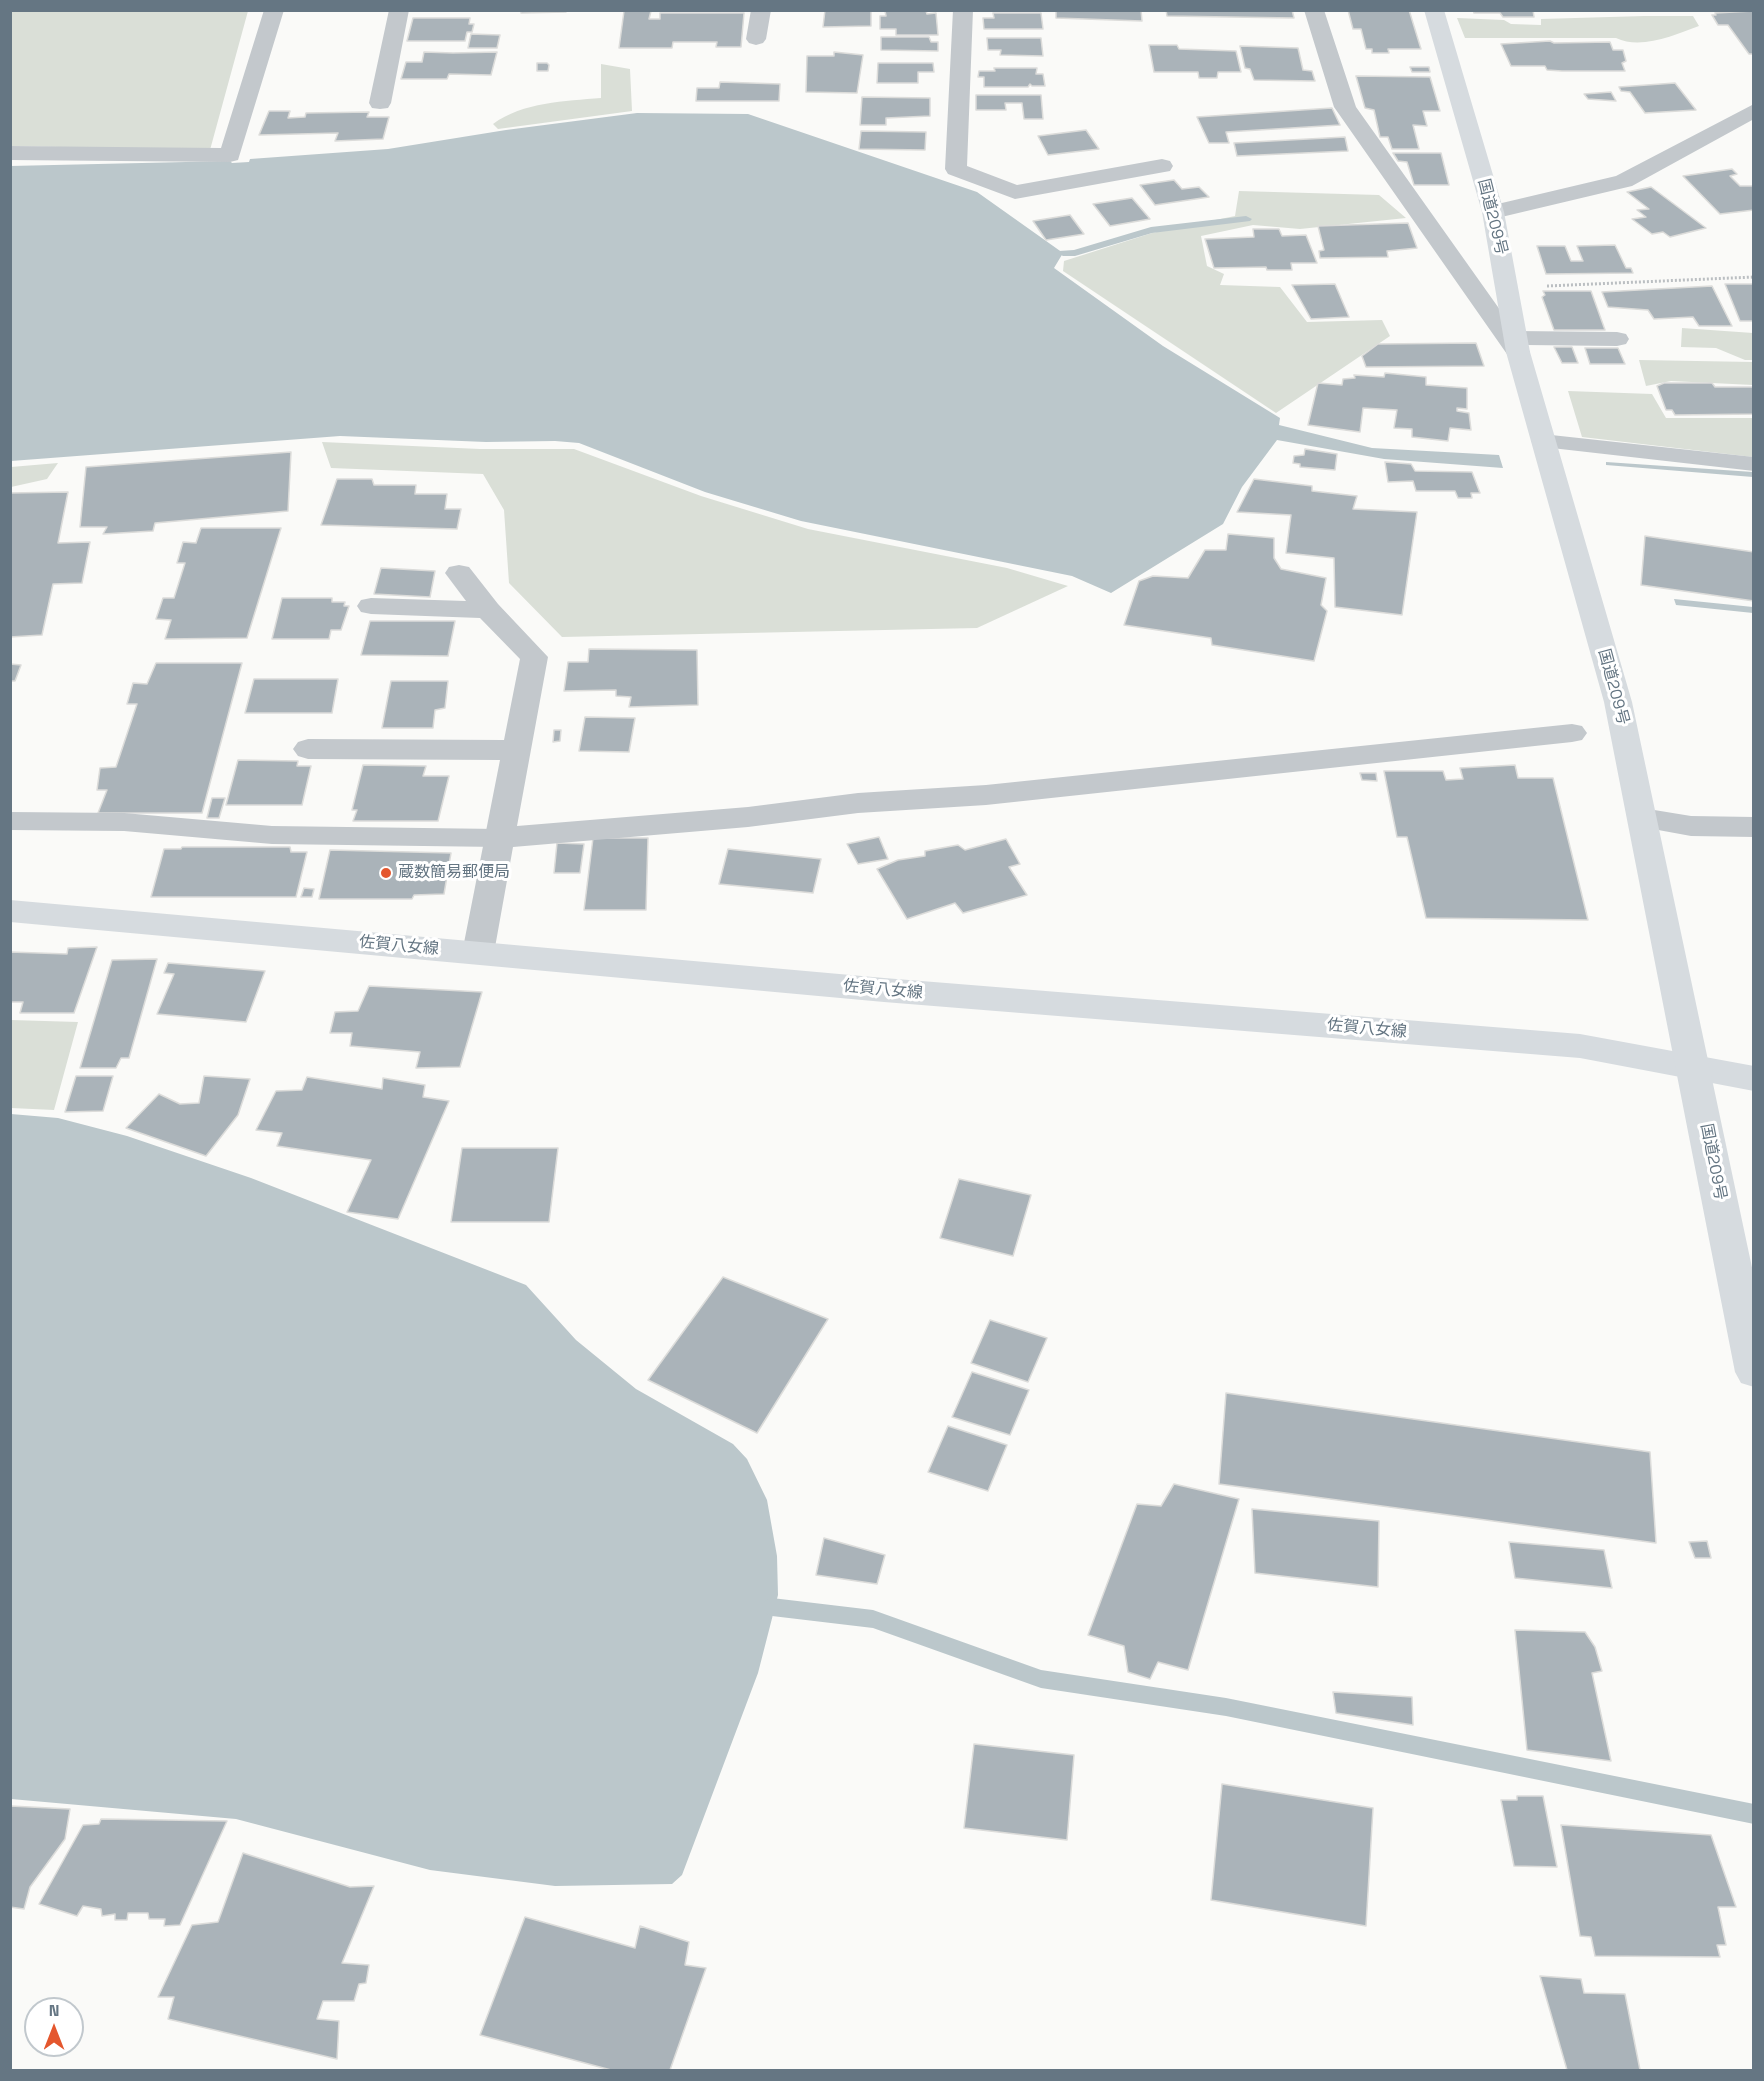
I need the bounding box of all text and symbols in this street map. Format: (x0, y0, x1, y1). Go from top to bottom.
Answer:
street label: 国道209号 (1473, 177, 1511, 257)
street label: 国道209号 (1594, 647, 1632, 727)
place label: 蔵数簡易郵便局 (398, 863, 510, 883)
marker: 蔵数簡易郵便局 (379, 866, 393, 880)
street label: 佐賀八女線 (358, 933, 440, 959)
street label: 佐賀八女線 (842, 977, 924, 1003)
street label: 佐賀八女線 (1326, 1016, 1408, 1042)
street label: 国道209号 (1696, 1122, 1730, 1202)
north arrow (24, 1997, 84, 2057)
text: N (49, 2000, 59, 2021)

